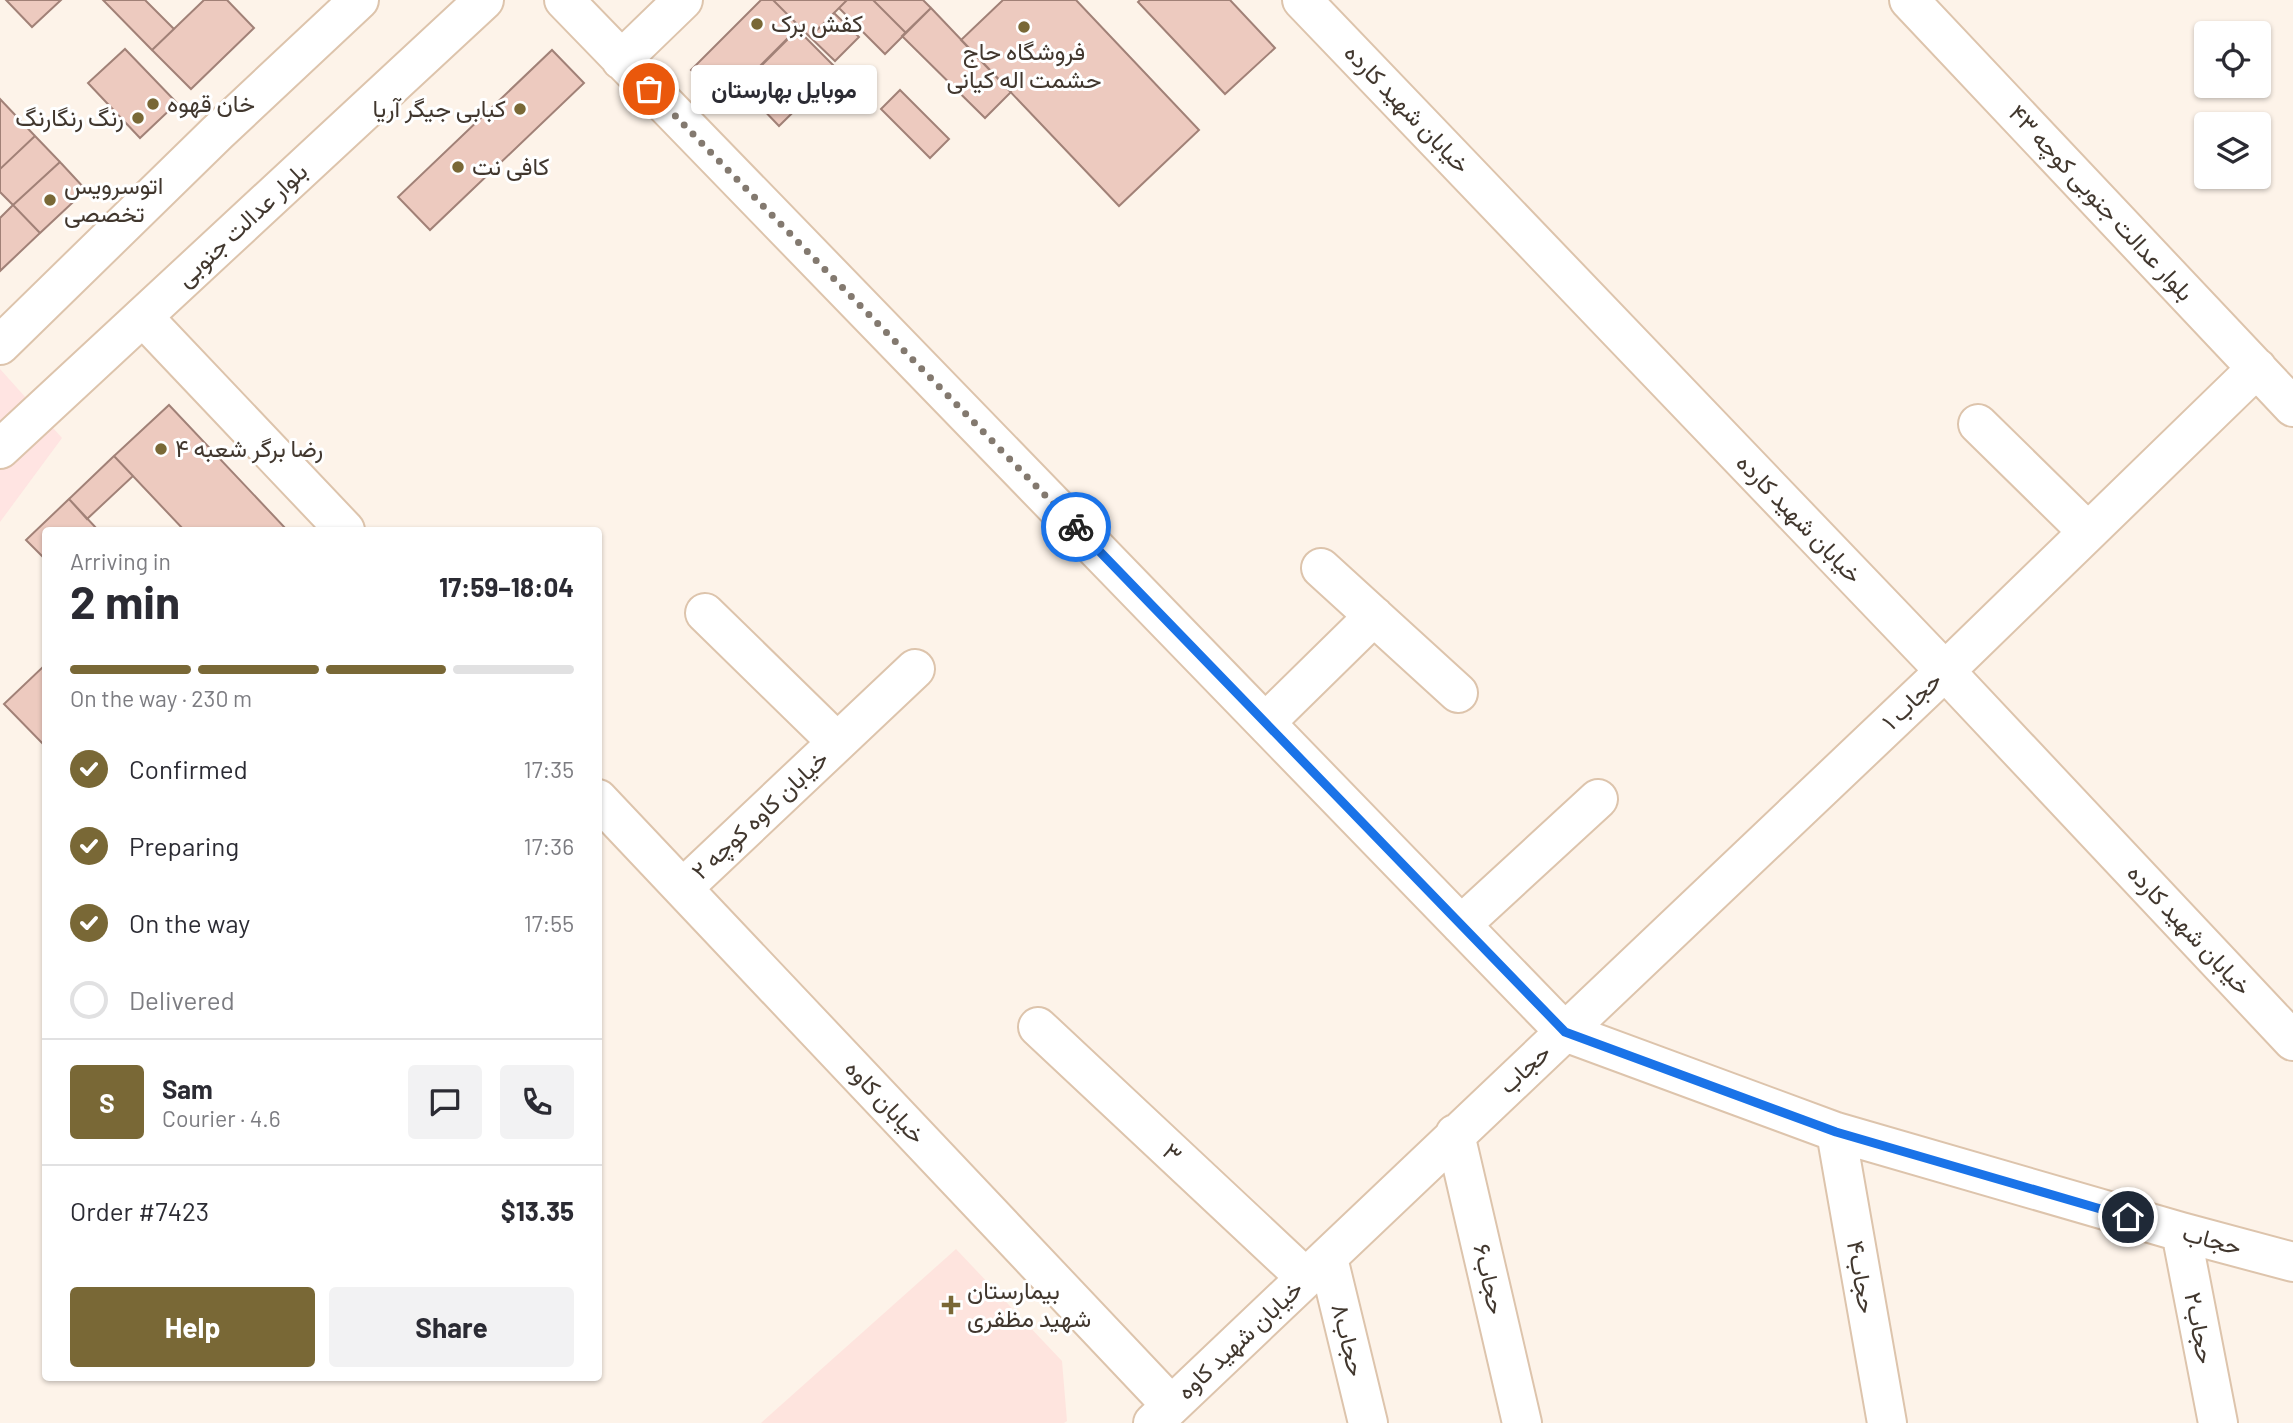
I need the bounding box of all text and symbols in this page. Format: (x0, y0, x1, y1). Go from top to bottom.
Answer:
place label: کفش برک (771, 8, 863, 39)
marker: کفش برک (749, 16, 765, 32)
marker: فروشگاه حاج حشمت اله کیانی (1016, 19, 1032, 35)
map controls (2194, 21, 2271, 189)
button: locate (2194, 21, 2271, 98)
place label: فروشگاه حاج حشمت اله کیانی (947, 36, 1101, 94)
street label: خیابان شهید کارده (1338, 37, 1477, 180)
pin (619, 59, 679, 119)
callout: موبایل بهارستان (691, 64, 876, 114)
icon: bag (630, 70, 668, 108)
text: موبایل بهارستان (711, 75, 857, 103)
place label: خان قهوه (167, 88, 255, 119)
place label: کبابی جیگر آریا (372, 93, 506, 124)
marker: خان قهوه (145, 96, 161, 112)
street label: بلوار عدالت جنوبی کوچه ۴۳ (2001, 98, 2201, 308)
marker: کبابی جیگر آریا (512, 101, 528, 117)
place label: رنگ رنگارنگ (15, 102, 124, 133)
marker: رنگ رنگارنگ (130, 110, 146, 126)
button: layers (2194, 112, 2271, 189)
place label: کافی نت (472, 151, 549, 181)
street label: بلوار عدالت جنوبی (169, 156, 314, 293)
marker: کافی نت (450, 159, 466, 175)
place label: اتوسرویس تخصصی (64, 170, 163, 228)
marker: اتوسرویس تخصصی (42, 192, 58, 208)
place label: رضا برگر شعبه ۴ (175, 433, 323, 464)
marker: رضا برگر شعبه ۴ (153, 441, 169, 457)
street label: خیابان شهید کارده (1730, 447, 1869, 590)
courier (1041, 492, 1111, 562)
icon: bike (1057, 508, 1095, 546)
text: Arriving in (70, 547, 171, 575)
text: 17:59–18:04 (439, 571, 574, 602)
text: 2 min (70, 573, 180, 628)
street label: حجاب ۱ (1875, 665, 1947, 736)
text: On the way · 230 m (70, 684, 252, 712)
street label: خیابان کاوه کوچه ۲ (685, 743, 835, 887)
icon: check (70, 750, 108, 788)
text: Confirmed (129, 753, 248, 784)
text: 17:35 (524, 755, 574, 783)
icon: check (70, 827, 108, 865)
text: Preparing (129, 830, 239, 861)
text: 17:36 (524, 832, 574, 860)
street label: خیابان شهید کارده (2121, 857, 2258, 1002)
icon: check (70, 904, 108, 942)
text: On the way (129, 907, 250, 938)
text: 17:55 (524, 909, 574, 937)
text: Delivered (129, 984, 235, 1015)
street label: حجاب (1492, 1037, 1556, 1100)
street label: خیابان کاوه (838, 1053, 932, 1150)
button: chat (408, 1065, 482, 1139)
button: phone (500, 1065, 574, 1139)
text: Sam (162, 1073, 213, 1104)
text: S (99, 1087, 115, 1118)
text: Courier · 4.6 (162, 1104, 281, 1132)
street label: ۳ (1157, 1136, 1189, 1168)
pin (2098, 1187, 2158, 1247)
text: Order #7423 (70, 1195, 209, 1226)
text: $13.35 (501, 1195, 574, 1226)
icon: home (2109, 1198, 2147, 1236)
street label: حجاب (2180, 1217, 2245, 1261)
street label: حجاب۴ (1841, 1238, 1883, 1316)
street label: حجاب۶ (1467, 1241, 1513, 1317)
street label: خیابان شهید کاوه (1170, 1273, 1309, 1406)
place label: بیمارستان شهید مظفری (967, 1275, 1091, 1334)
button: Help (70, 1287, 315, 1367)
button: Share (329, 1287, 574, 1367)
street label: حجاب۲ (2178, 1289, 2222, 1366)
marker: بیمارستان شهید مظفری (941, 1295, 961, 1315)
street label: حجاب۸ (1325, 1300, 1372, 1379)

